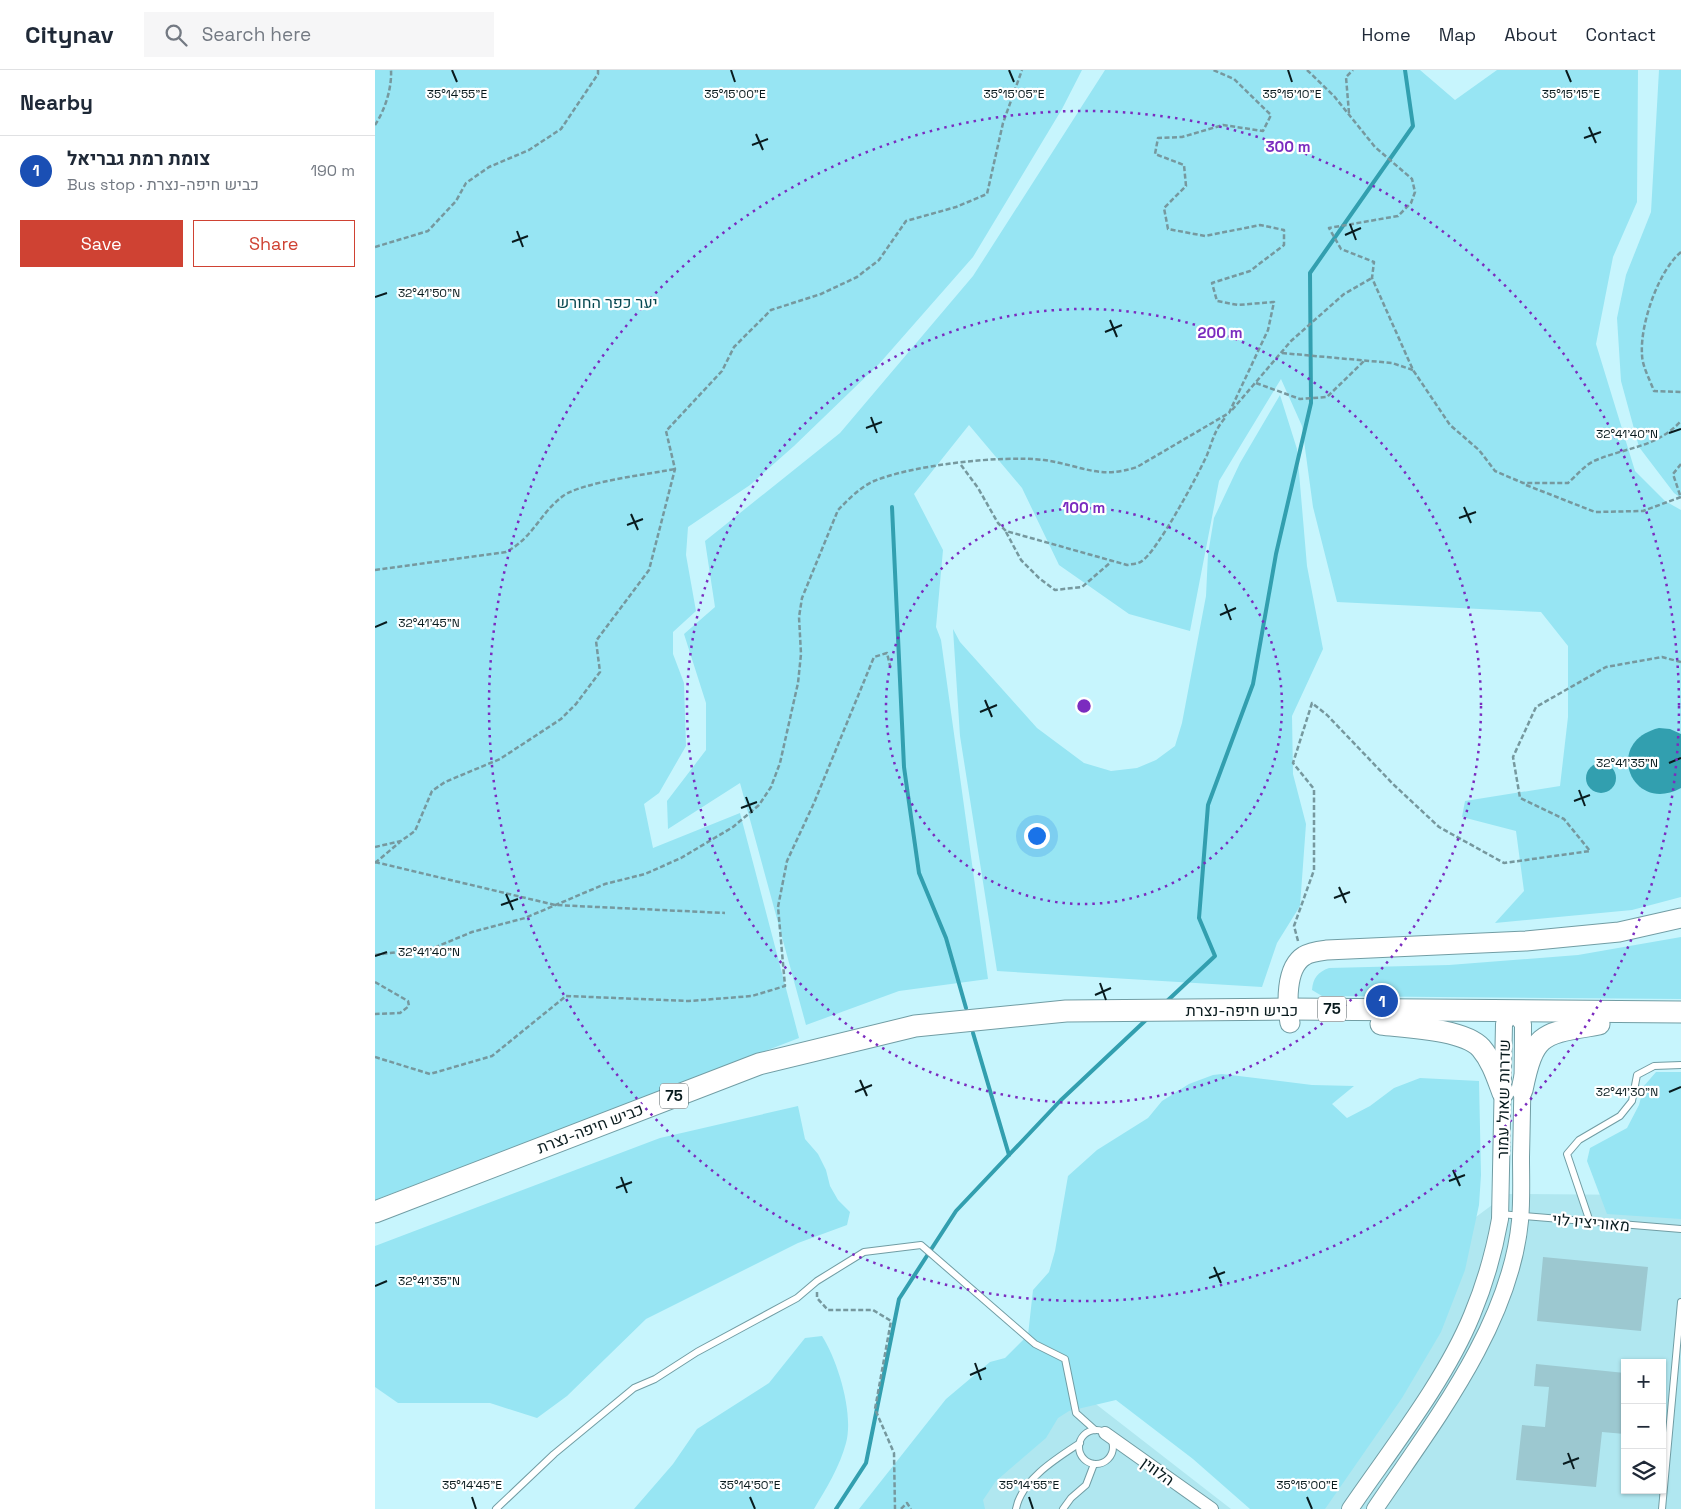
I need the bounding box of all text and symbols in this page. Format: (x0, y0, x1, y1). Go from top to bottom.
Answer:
search box (144, 12, 494, 57)
text: Citynav (25, 19, 114, 50)
icon: search (162, 21, 190, 49)
text: Search here (202, 22, 311, 47)
text: Home (1362, 23, 1411, 46)
text: Map (1439, 23, 1476, 46)
text: About (1504, 23, 1558, 46)
text: Contact (1586, 23, 1656, 46)
text: 35°14'55"E (427, 86, 487, 102)
text: 35°15'00"E (704, 86, 766, 102)
text: 35°15'05"E (984, 86, 1045, 102)
text: 35°15'10"E (1263, 86, 1322, 102)
text: 35°15'15"E (1542, 86, 1600, 102)
text: Nearby (20, 89, 93, 116)
text: 300 m (1265, 137, 1311, 156)
text: צומת רמת גבריאל (67, 146, 210, 171)
text: 1 (32, 160, 40, 181)
text: 190 m (310, 160, 355, 181)
text: Bus stop · כביש חיפה-נצרת (67, 174, 259, 195)
button: Save (20, 220, 183, 267)
button: Share (193, 220, 355, 267)
text: 32°41'50"N (398, 285, 460, 301)
park label: יער כפר החורש (556, 292, 658, 313)
text: 200 m (1198, 323, 1242, 342)
text: 32°41'40"N (1596, 426, 1658, 442)
text: 100 m (1063, 498, 1105, 517)
text: 32°41'45"N (398, 615, 460, 631)
centre of rings (1075, 697, 1093, 715)
text: 32°41'35"N (1596, 755, 1658, 771)
your location (1024, 823, 1050, 849)
text: 32°41'40"N (398, 944, 460, 960)
pin: 1 (1366, 982, 1398, 1020)
road number: 75 (1318, 996, 1346, 1022)
street label: כביש חיפה-נצרת (1186, 1000, 1298, 1021)
street label: שדרות שאול עמור (1492, 1039, 1515, 1159)
road number: 75 (660, 1084, 688, 1108)
text: 32°41'30"N (1596, 1084, 1658, 1100)
street label: כביש חיפה-נצרת (534, 1099, 646, 1158)
street label: מאוריציו לוי (1551, 1209, 1631, 1236)
text: 32°41'35"N (398, 1273, 460, 1289)
map controls (1621, 1359, 1666, 1494)
button: + (1621, 1359, 1666, 1404)
button: − (1621, 1404, 1666, 1449)
button: layers (1621, 1449, 1666, 1494)
street label: הלווין (1137, 1452, 1179, 1491)
text: 35°14'45"E (442, 1477, 502, 1493)
text: 35°14'50"E (720, 1477, 781, 1493)
text: 35°14'55"E (999, 1477, 1059, 1493)
text: 35°15'00"E (1276, 1477, 1338, 1493)

